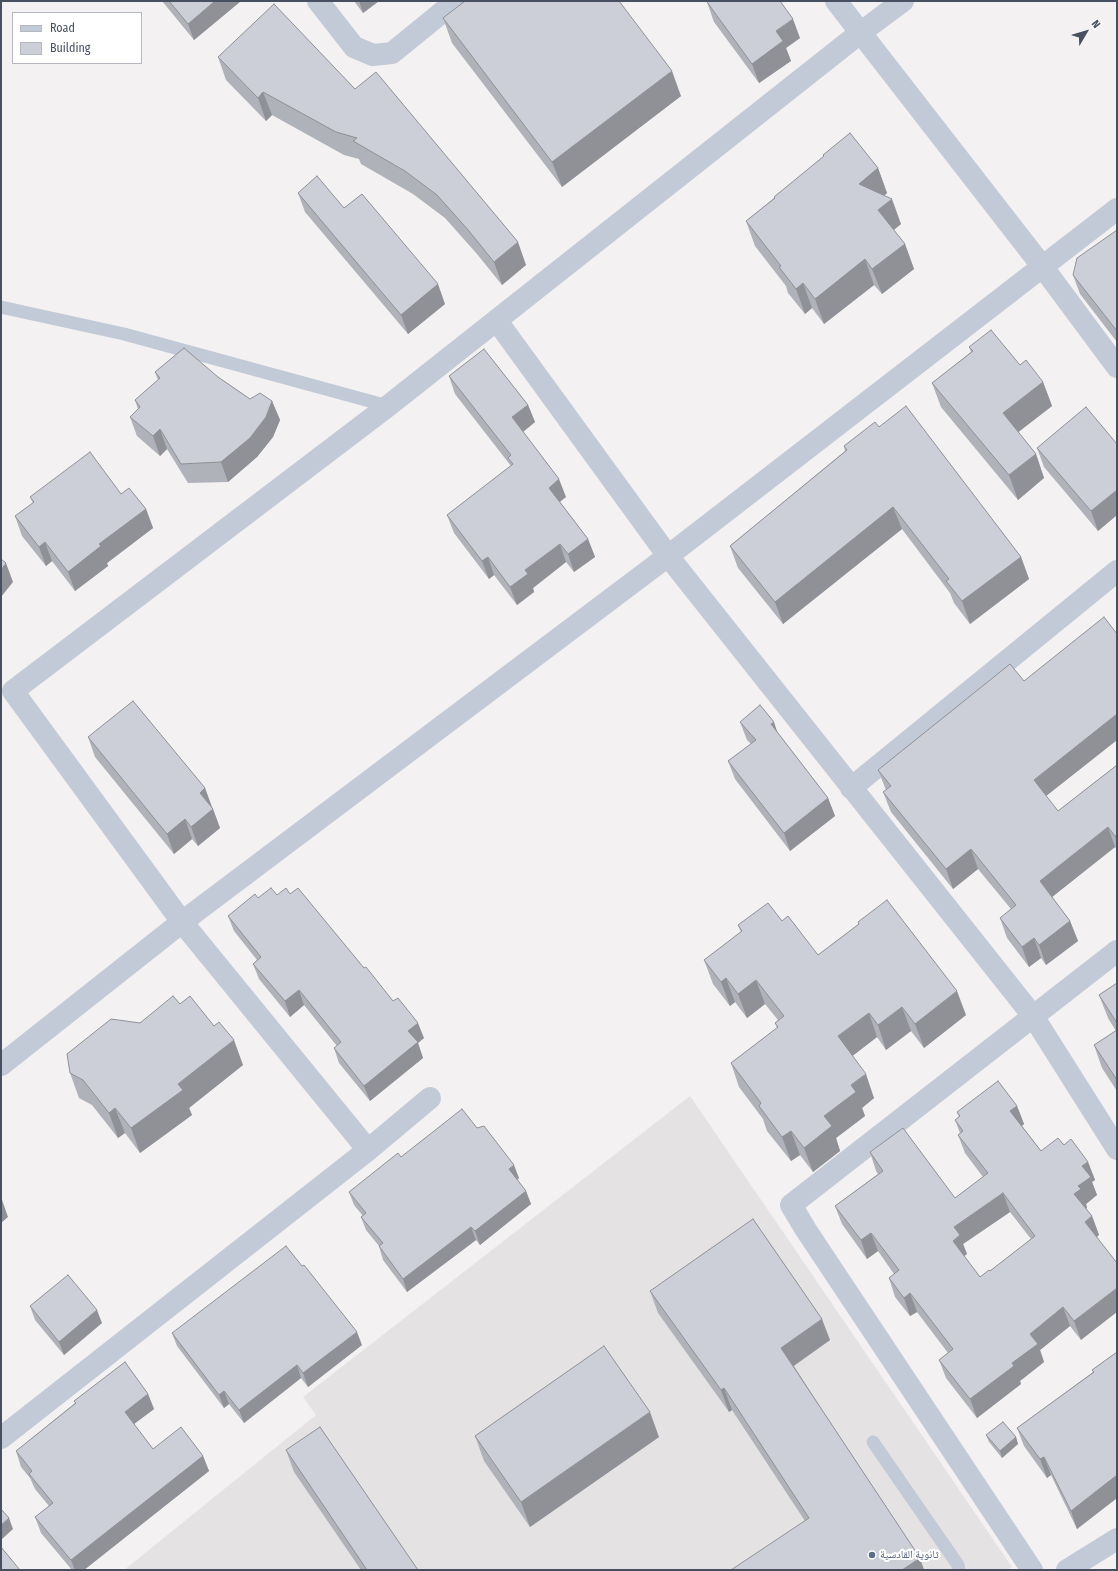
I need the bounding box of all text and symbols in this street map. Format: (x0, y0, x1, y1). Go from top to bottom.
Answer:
legend (12, 12, 142, 64)
north arrow (1066, 12, 1106, 52)
text: N (1089, 18, 1103, 31)
text: Road (50, 21, 75, 35)
text: Building (50, 41, 90, 55)
place label: ثانوية القادسية (880, 1548, 939, 1562)
marker: ثانوية القادسية (867, 1550, 877, 1560)

